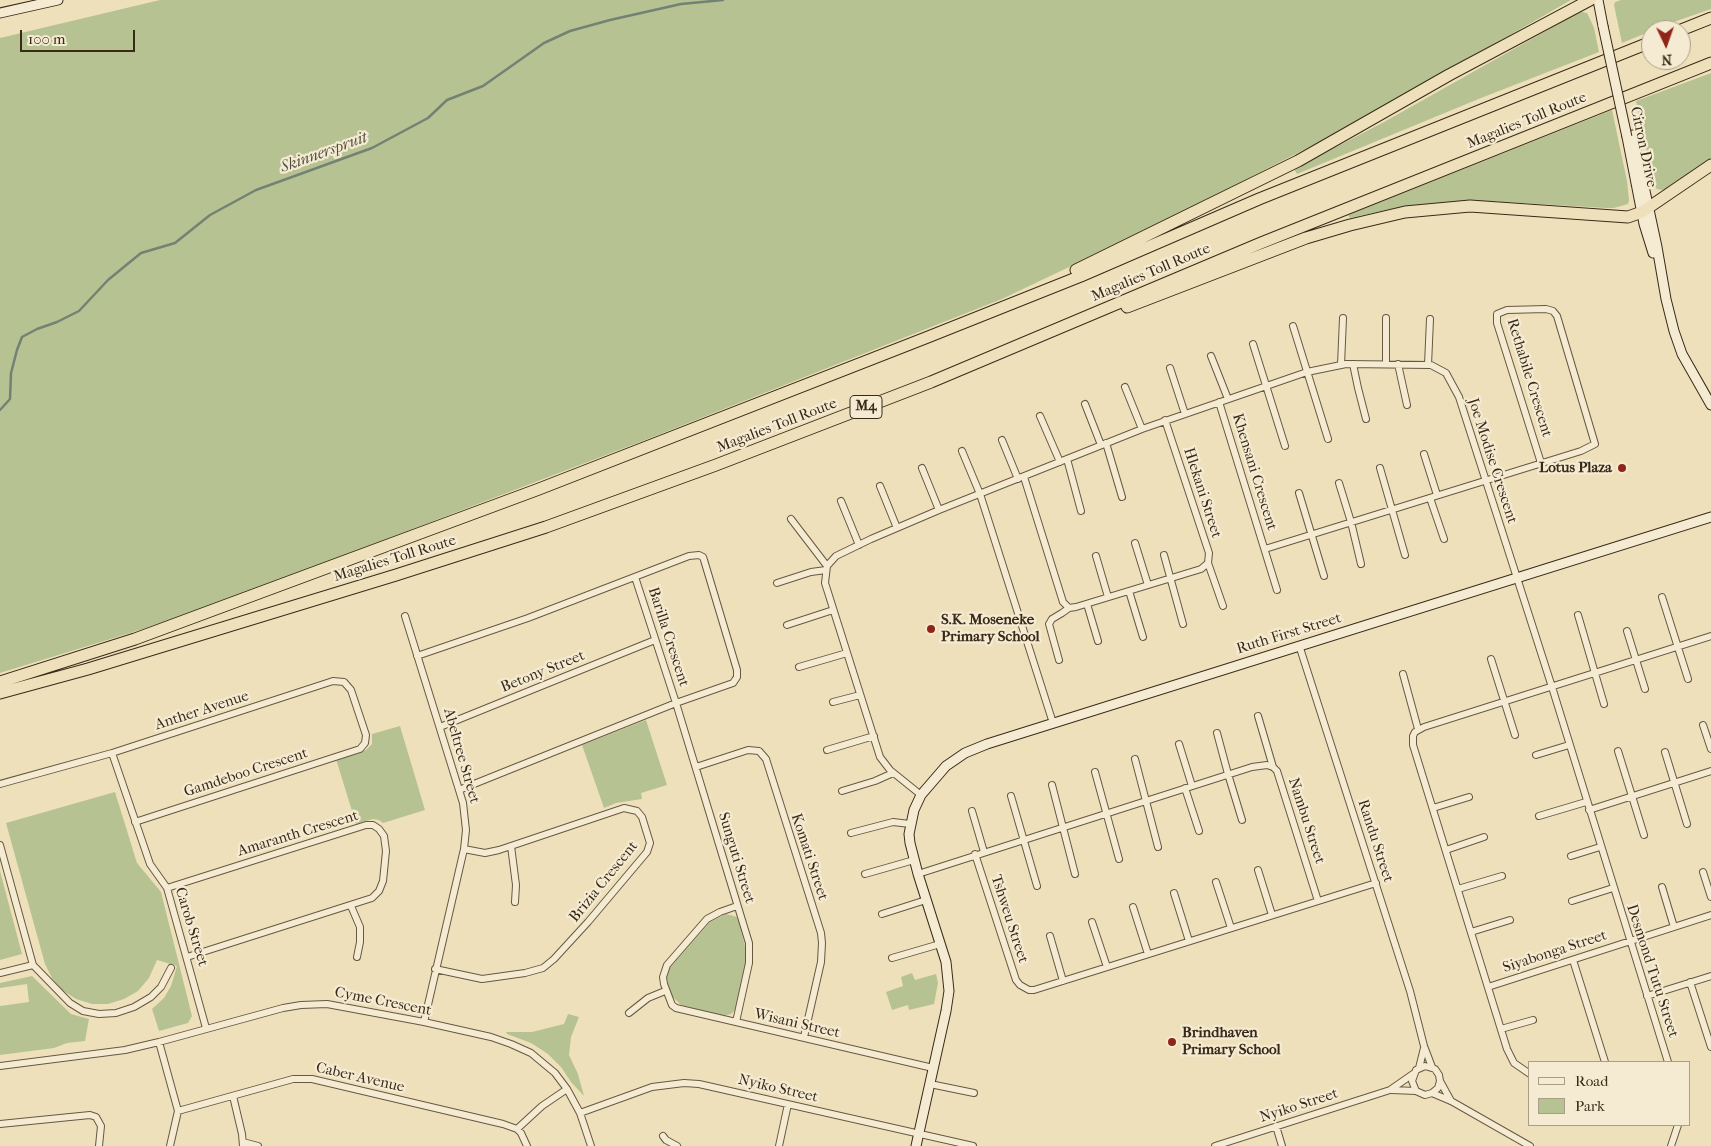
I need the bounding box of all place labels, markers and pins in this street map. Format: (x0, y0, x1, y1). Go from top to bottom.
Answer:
place label: Lotus Plaza (1539, 459, 1612, 477)
marker: Lotus Plaza (1616, 462, 1628, 474)
place label: S.K. Moseneke Primary School (941, 611, 1040, 646)
marker: S.K. Moseneke Primary School (925, 623, 937, 635)
place label: Brindhaven Primary School (1182, 1024, 1281, 1059)
marker: Brindhaven Primary School (1166, 1036, 1178, 1048)

